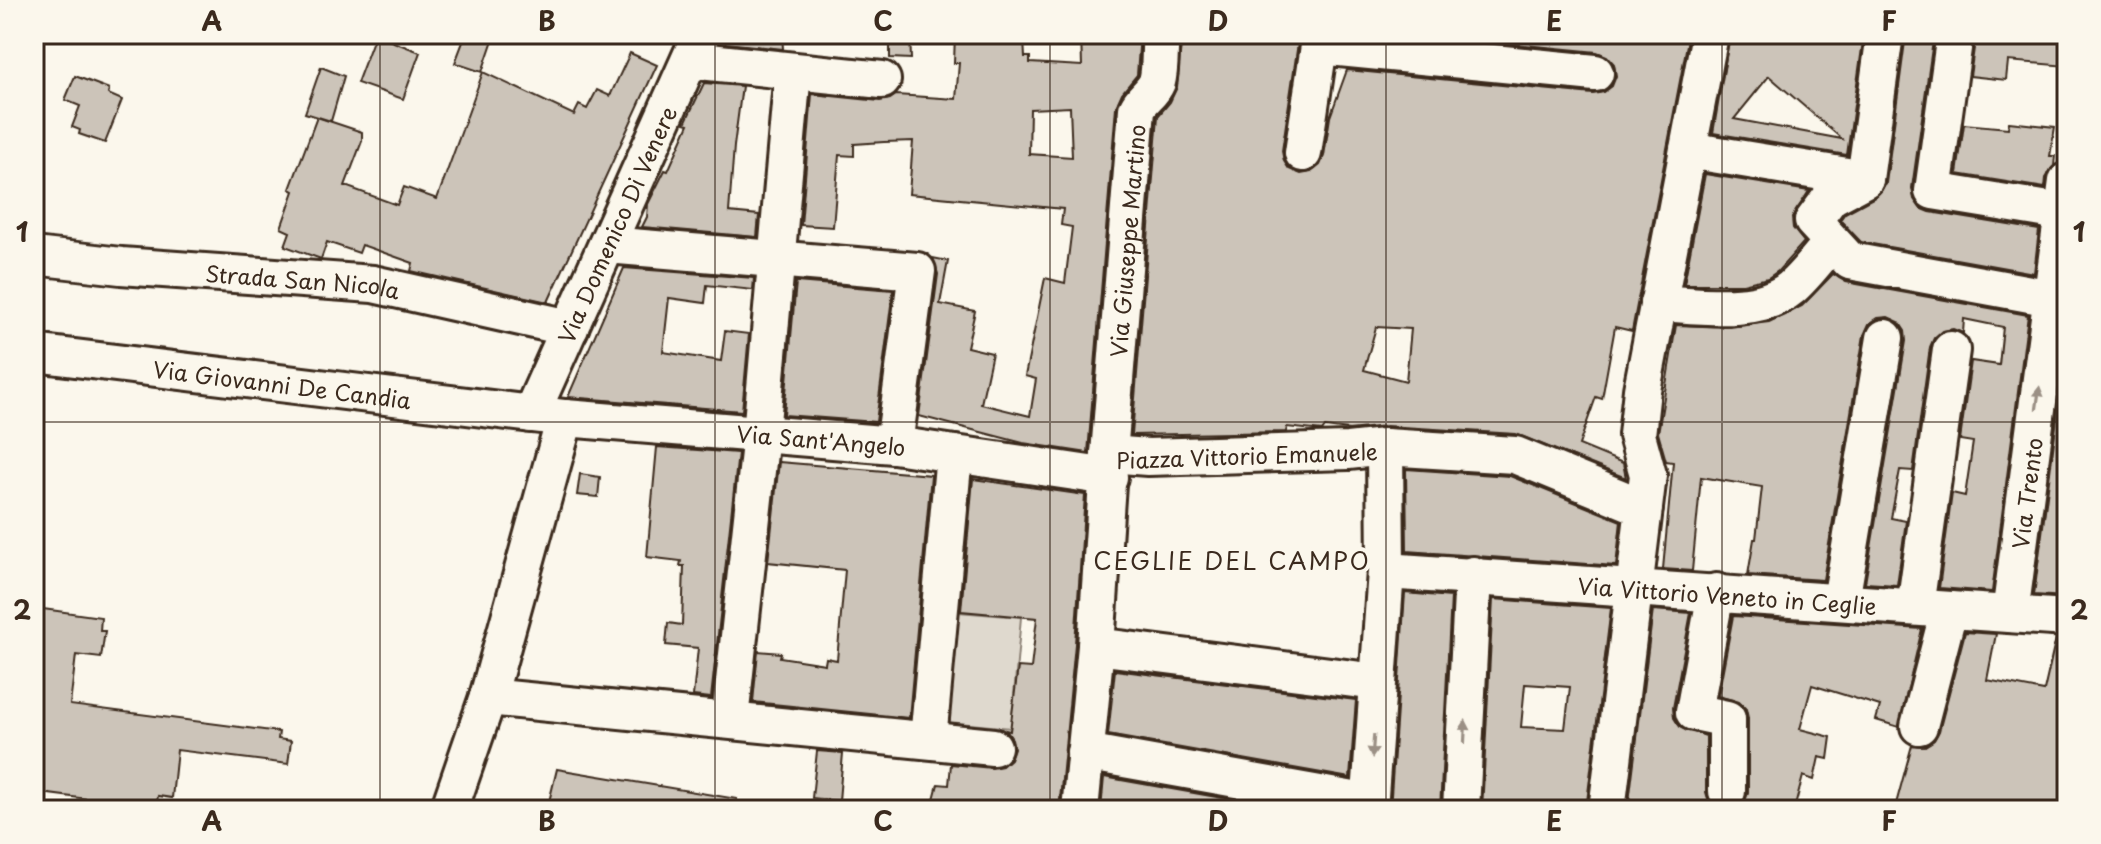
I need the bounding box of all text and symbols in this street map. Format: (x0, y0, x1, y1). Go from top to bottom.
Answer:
text: A (202, 1, 222, 40)
text: B (538, 1, 556, 40)
text: C (873, 1, 893, 40)
text: D (1208, 1, 1228, 40)
text: E (1546, 1, 1562, 40)
text: F (1881, 1, 1897, 40)
street label: Via Domenico Di Venere (548, 100, 683, 348)
street label: Via Giuseppe Martino (1100, 123, 1152, 358)
text: 1 (16, 212, 28, 251)
text: 1 (2073, 212, 2085, 251)
street label: Strada San Nicola (204, 256, 404, 306)
street label: Via Giovanni De Candia (151, 351, 413, 416)
one-way arrow (2032, 385, 2045, 410)
street label: Via Sant'Angelo (735, 416, 908, 463)
street label: Piazza Vittorio Emanuele (1116, 434, 1378, 476)
street label: Via Trento (2002, 435, 2050, 551)
district label: CEGLIE DEL CAMPO (1093, 542, 1371, 578)
street label: Via Vittorio Veneto in Ceglie (1577, 568, 1878, 621)
text: 2 (13, 590, 31, 629)
text: 2 (2070, 590, 2088, 629)
one-way arrow (1458, 719, 1471, 744)
one-way arrow (1366, 734, 1379, 759)
text: A (202, 801, 222, 840)
text: B (538, 801, 556, 840)
text: C (873, 801, 893, 840)
text: D (1208, 801, 1228, 840)
text: E (1546, 801, 1562, 840)
text: F (1881, 801, 1897, 840)

